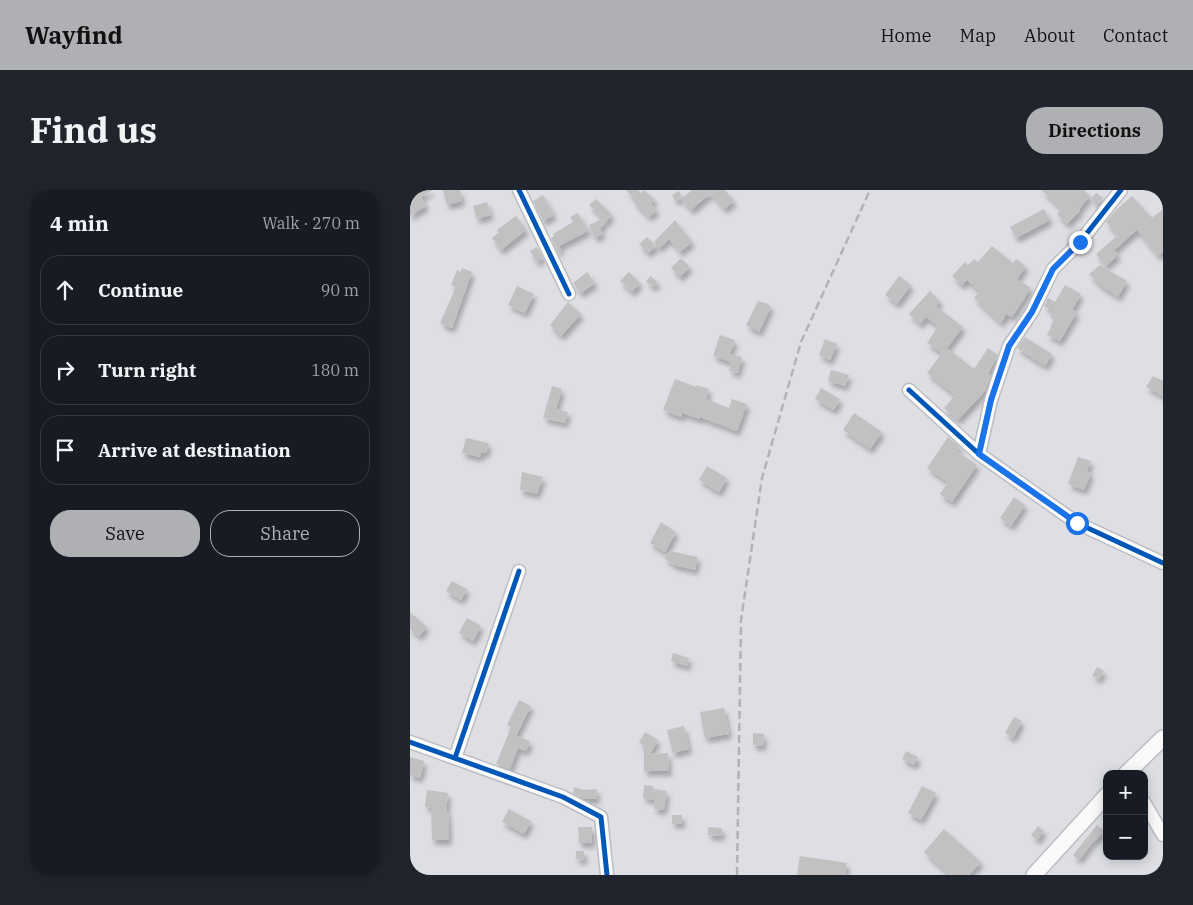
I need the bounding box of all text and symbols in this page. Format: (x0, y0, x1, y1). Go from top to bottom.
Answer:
text: Wayfind (25, 19, 123, 51)
text: Home (880, 24, 932, 47)
text: Map (960, 24, 996, 47)
text: About (1024, 24, 1075, 47)
text: Contact (1103, 24, 1168, 47)
text: Find us (30, 107, 157, 153)
button: Directions (1026, 107, 1163, 154)
text: 4 min (50, 209, 109, 237)
text: Walk · 270 m (262, 213, 360, 233)
route end (1069, 231, 1092, 254)
icon: ahead (51, 276, 79, 304)
text: Continue (98, 278, 183, 302)
text: 90 m (321, 280, 359, 300)
icon: right (51, 356, 79, 384)
text: Turn right (98, 358, 196, 382)
text: 180 m (311, 360, 359, 380)
icon: arrive (51, 436, 79, 464)
text: Arrive at destination (98, 438, 291, 462)
button: Save (50, 510, 200, 557)
button: Share (210, 510, 360, 557)
route start (1066, 512, 1089, 535)
map controls (1103, 770, 1148, 860)
button: + (1103, 770, 1148, 815)
button: − (1103, 815, 1148, 860)

